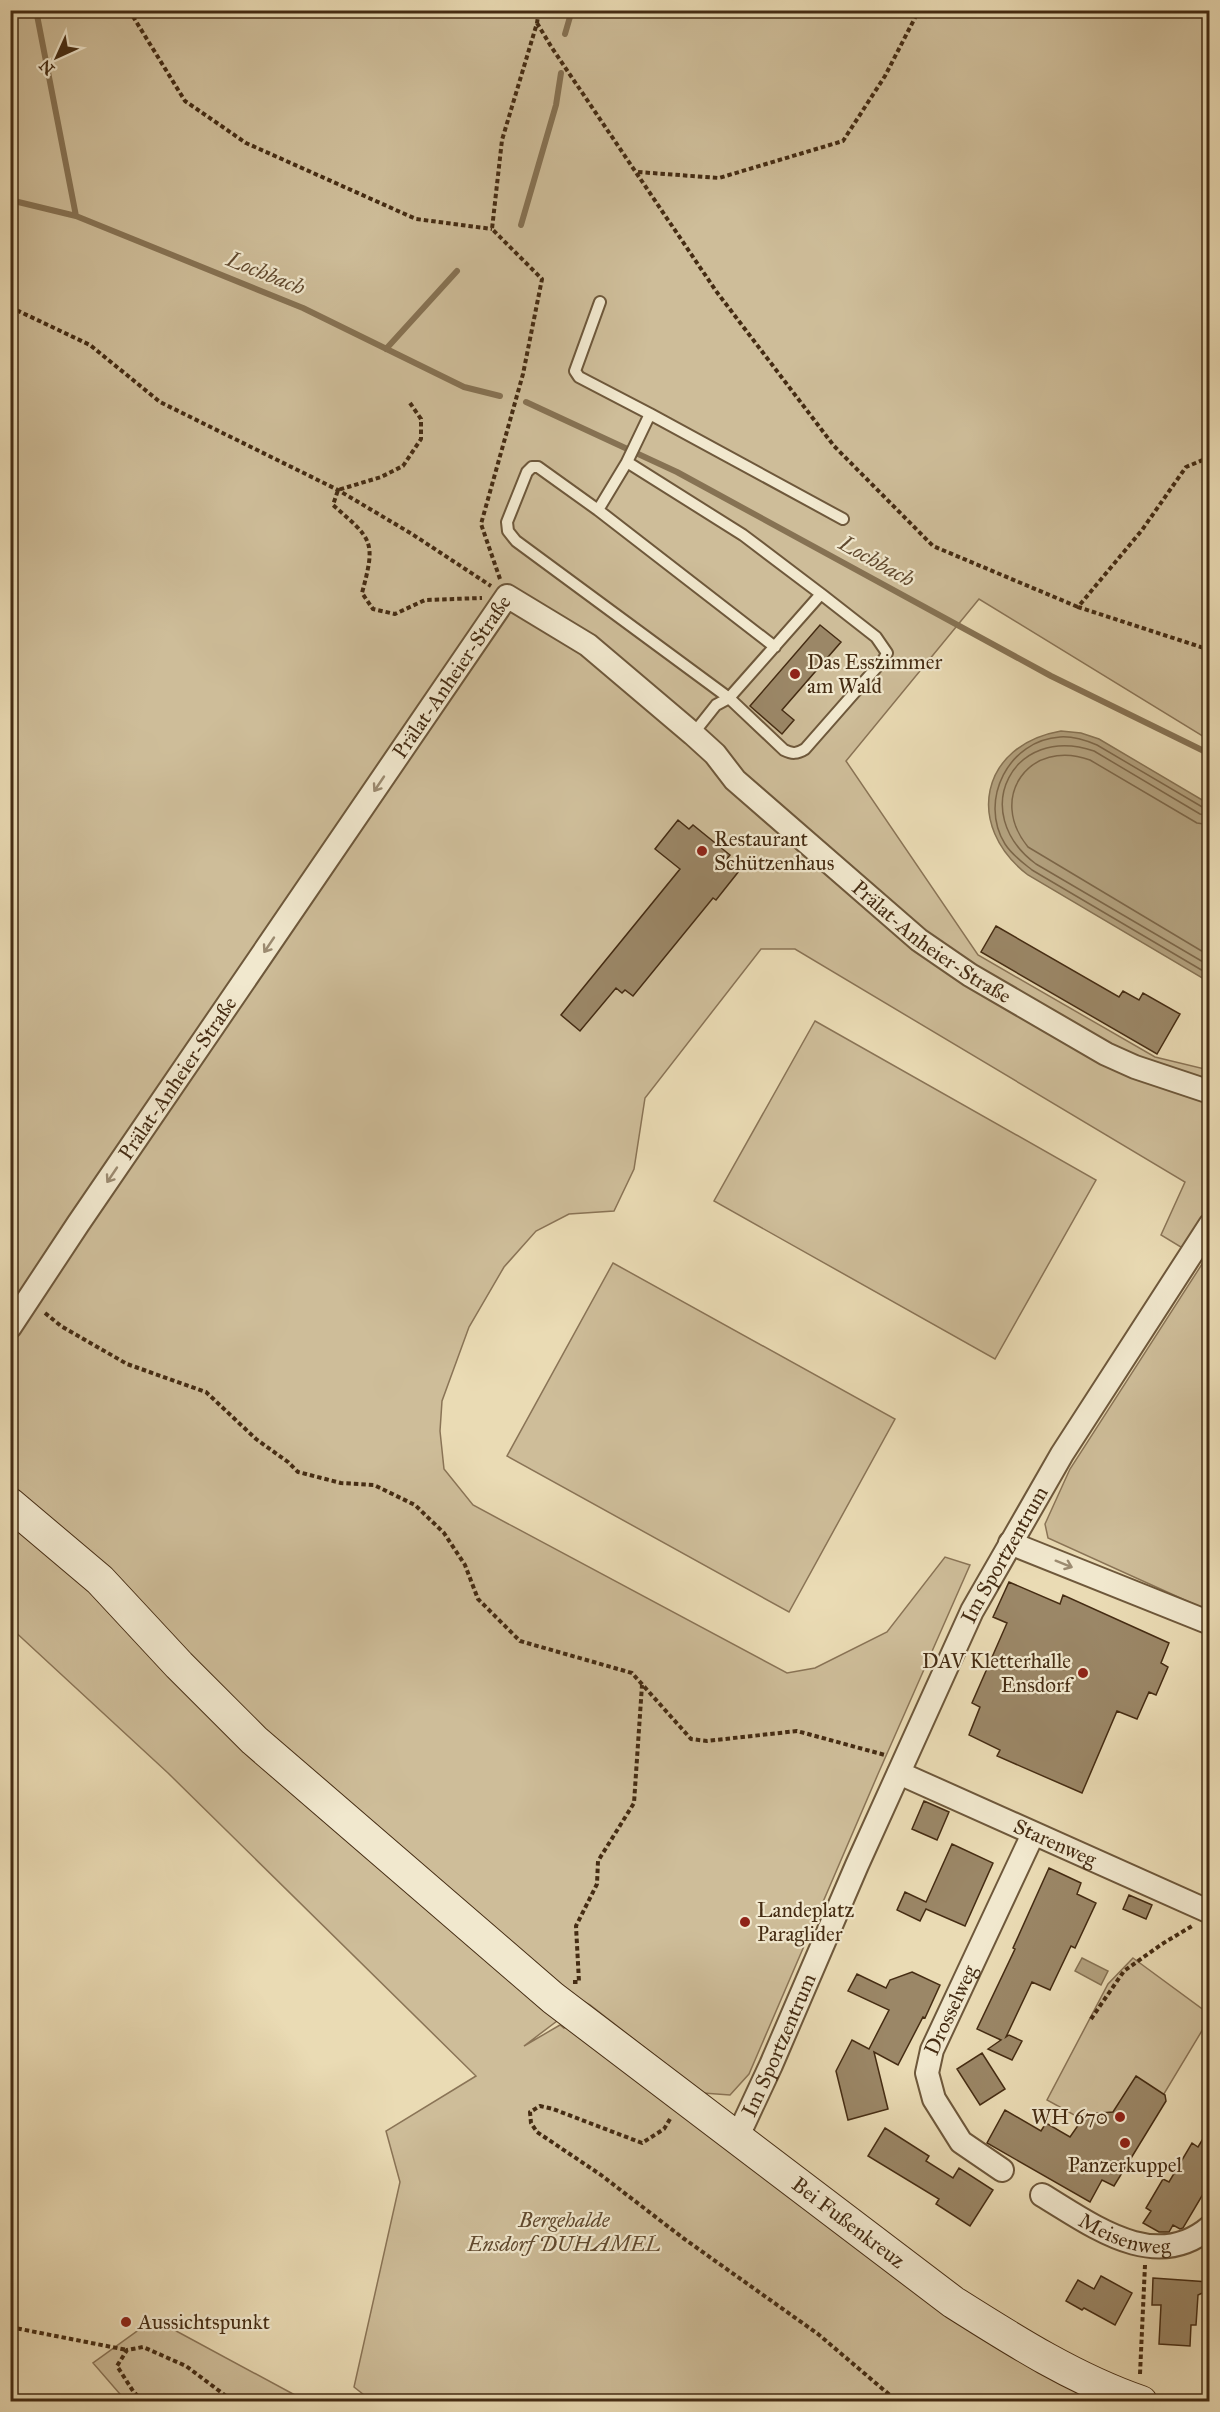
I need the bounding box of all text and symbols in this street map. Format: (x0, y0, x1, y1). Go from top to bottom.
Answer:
north arrow (27, 27, 87, 87)
text: N (35, 55, 58, 79)
water label: Lochbach (222, 245, 309, 301)
water label: Lochbach (834, 529, 920, 593)
street label: Prälat-Anheier-Straße (387, 590, 517, 764)
place label: Das Esszimmer am Wald (807, 649, 942, 699)
marker: Das Esszimmer am Wald (788, 667, 802, 681)
one-way arrow (373, 775, 385, 792)
place label: Restaurant Schützenhaus (714, 826, 834, 876)
marker: Restaurant Schützenhaus (695, 844, 709, 858)
street label: Prälat-Anheier-Straße (847, 875, 1016, 1009)
one-way arrow (263, 936, 275, 952)
street label: Prälat-Anheier-Straße (113, 991, 243, 1165)
one-way arrow (106, 1166, 118, 1183)
street label: Im Sportzentrum (955, 1481, 1054, 1627)
one-way arrow (1054, 1559, 1073, 1570)
place label: DAV Kletterhalle Ensdorf (922, 1648, 1074, 1698)
marker: DAV Kletterhalle Ensdorf (1076, 1666, 1090, 1680)
street label: Starenweg (1010, 1813, 1101, 1873)
place label: Landeplatz Paraglider (757, 1897, 854, 1947)
marker: Landeplatz Paraglider (738, 1915, 752, 1929)
street label: Drosselweg (918, 1961, 983, 2059)
street label: Im Sportzentrum (736, 1969, 822, 2121)
place label: WH 670 (1031, 2104, 1108, 2130)
marker: WH 670 (1113, 2110, 1127, 2124)
marker: Panzerkuppel (1118, 2136, 1132, 2150)
place label: Panzerkuppel (1068, 2152, 1183, 2178)
street label: Bei Fußenkreuz (787, 2171, 911, 2274)
park label: Bergehalde Ensdorf DUHAMEL (466, 2207, 661, 2257)
street label: Meisenweg (1074, 2207, 1172, 2260)
place label: Aussichtspunkt (137, 2309, 270, 2335)
marker: Aussichtspunkt (119, 2315, 133, 2329)

